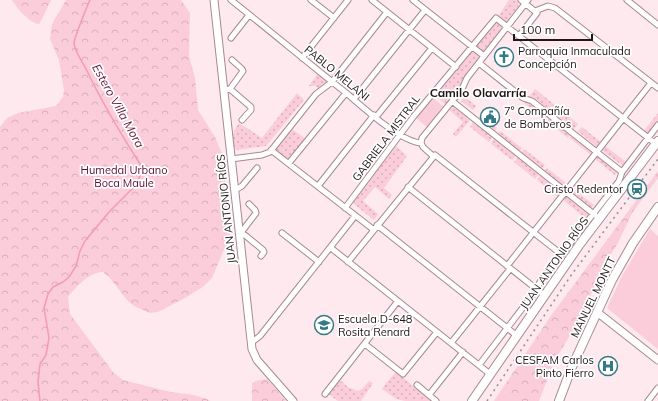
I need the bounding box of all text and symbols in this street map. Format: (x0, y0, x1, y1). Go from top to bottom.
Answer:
scale bar (514, 16, 592, 42)
text: 100 m (520, 22, 555, 37)
street label: PABLO MELANI (302, 42, 372, 104)
place label: Parroquia Inmaculada Concepción (518, 44, 631, 71)
church icon: Parroquia Inmaculada Concepción (493, 46, 515, 68)
water label: Estero Villa Mora (89, 61, 148, 150)
district label: Camilo Olavarría (430, 85, 526, 100)
street label: GABRIELA MISTRAL (349, 92, 423, 184)
place label: 7° Compañía de Bomberos (504, 104, 571, 131)
public building icon: 7° Compañía de Bomberos (479, 106, 501, 128)
street label: JUAN ANTONIO RÍOS (213, 153, 239, 264)
park label: Humedal Urbano Boca Maule (80, 163, 168, 190)
station icon: Cristo Redentor (626, 178, 648, 200)
place label: Cristo Redentor (544, 182, 623, 196)
street label: JUAN ANTONIO RÍOS (517, 214, 591, 312)
street label: MANUEL MONTT (567, 254, 619, 340)
place label: Escuela D-648 Rosita Renard (338, 312, 413, 339)
school or university icon: Escuela D-648 Rosita Renard (313, 314, 335, 336)
place label: CESFAM Carlos Pinto Fierro (515, 353, 594, 380)
hospital icon: CESFAM Carlos Pinto Fierro (597, 355, 619, 377)

